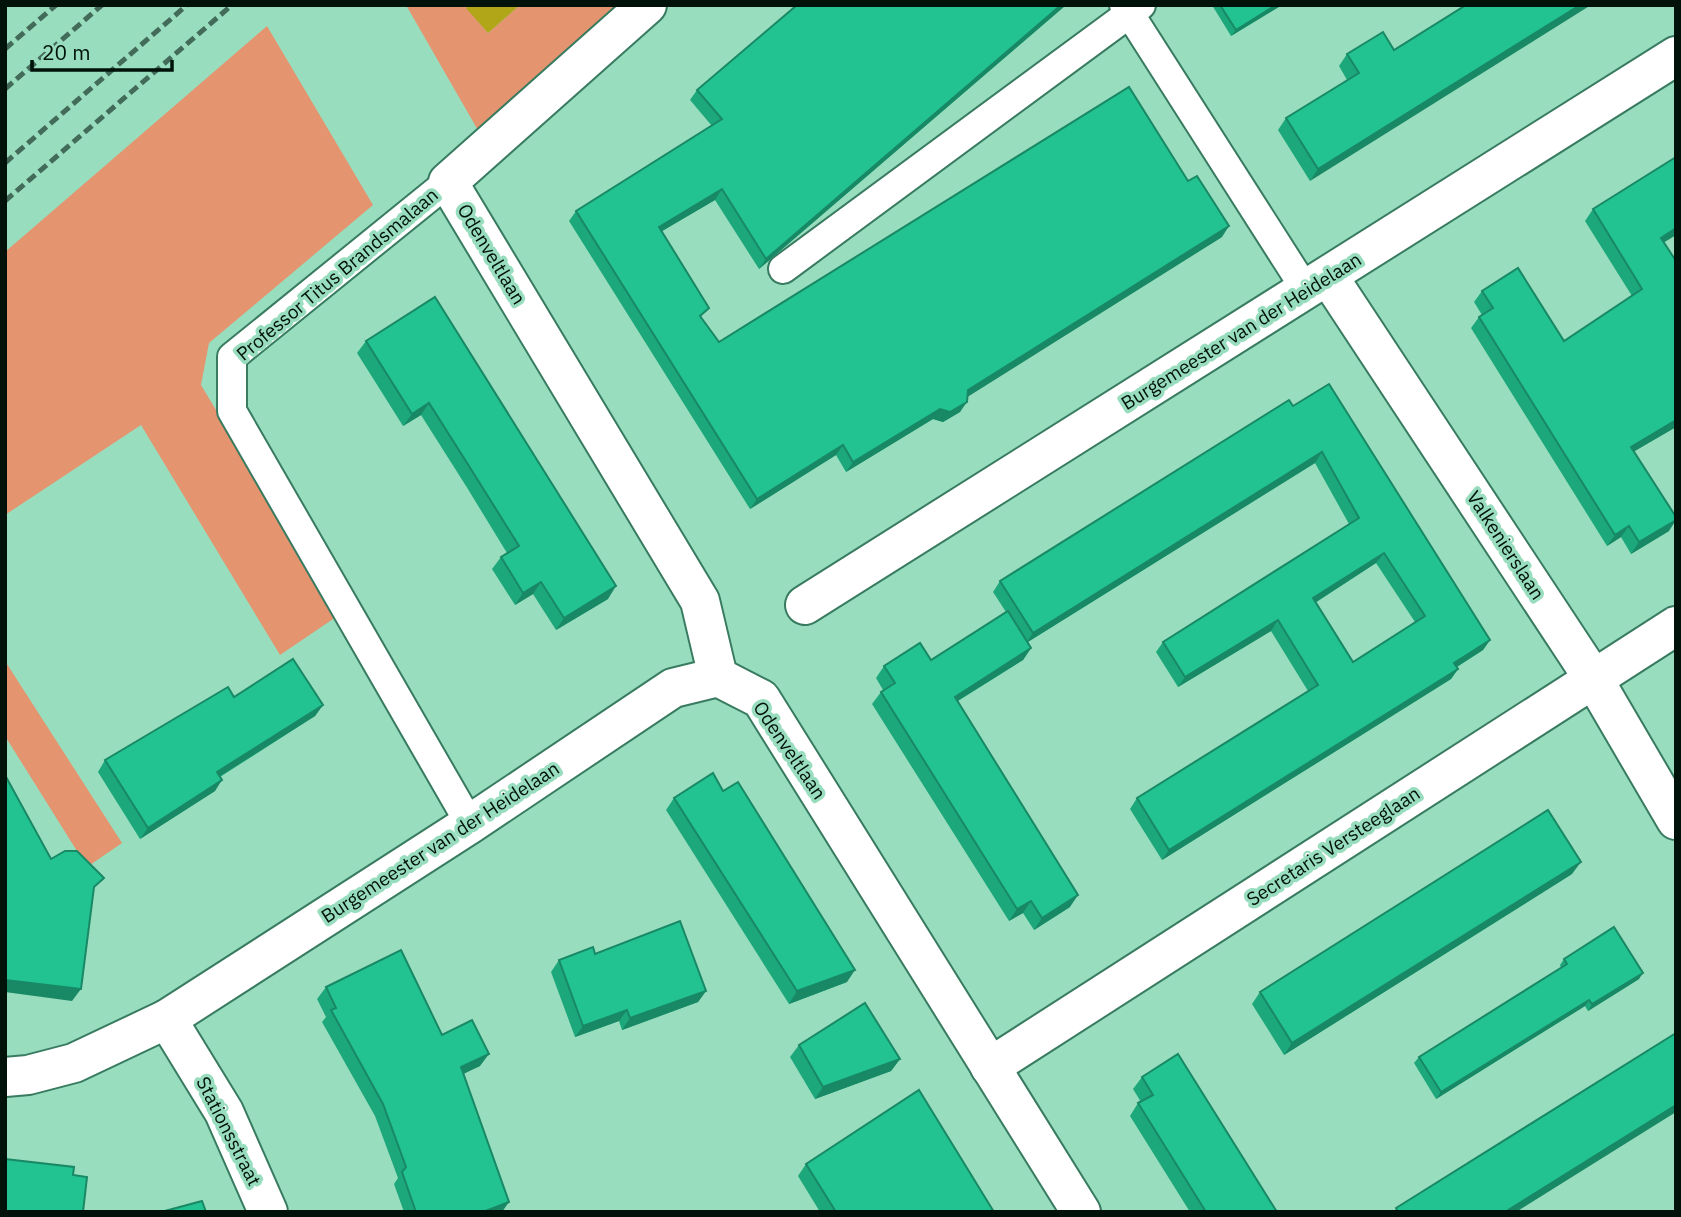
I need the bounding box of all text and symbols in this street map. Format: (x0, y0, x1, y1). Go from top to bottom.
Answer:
scale bar (32, 28, 172, 72)
text: 20 m (42, 38, 91, 66)
street label: Professor Titus Brandsmalaan (231, 183, 443, 365)
street label: Odenveltlaan (453, 199, 531, 309)
street label: Burgemeester van der Heidelaan (1116, 247, 1366, 415)
street label: Valkenierslaan (1462, 486, 1550, 604)
street label: Odenveltlaan (748, 696, 832, 804)
street label: Burgemeester van der Heidelaan (316, 756, 564, 928)
street label: Secretaris Versteeglaan (1242, 781, 1424, 911)
street label: Stationsstraat (191, 1072, 267, 1190)

